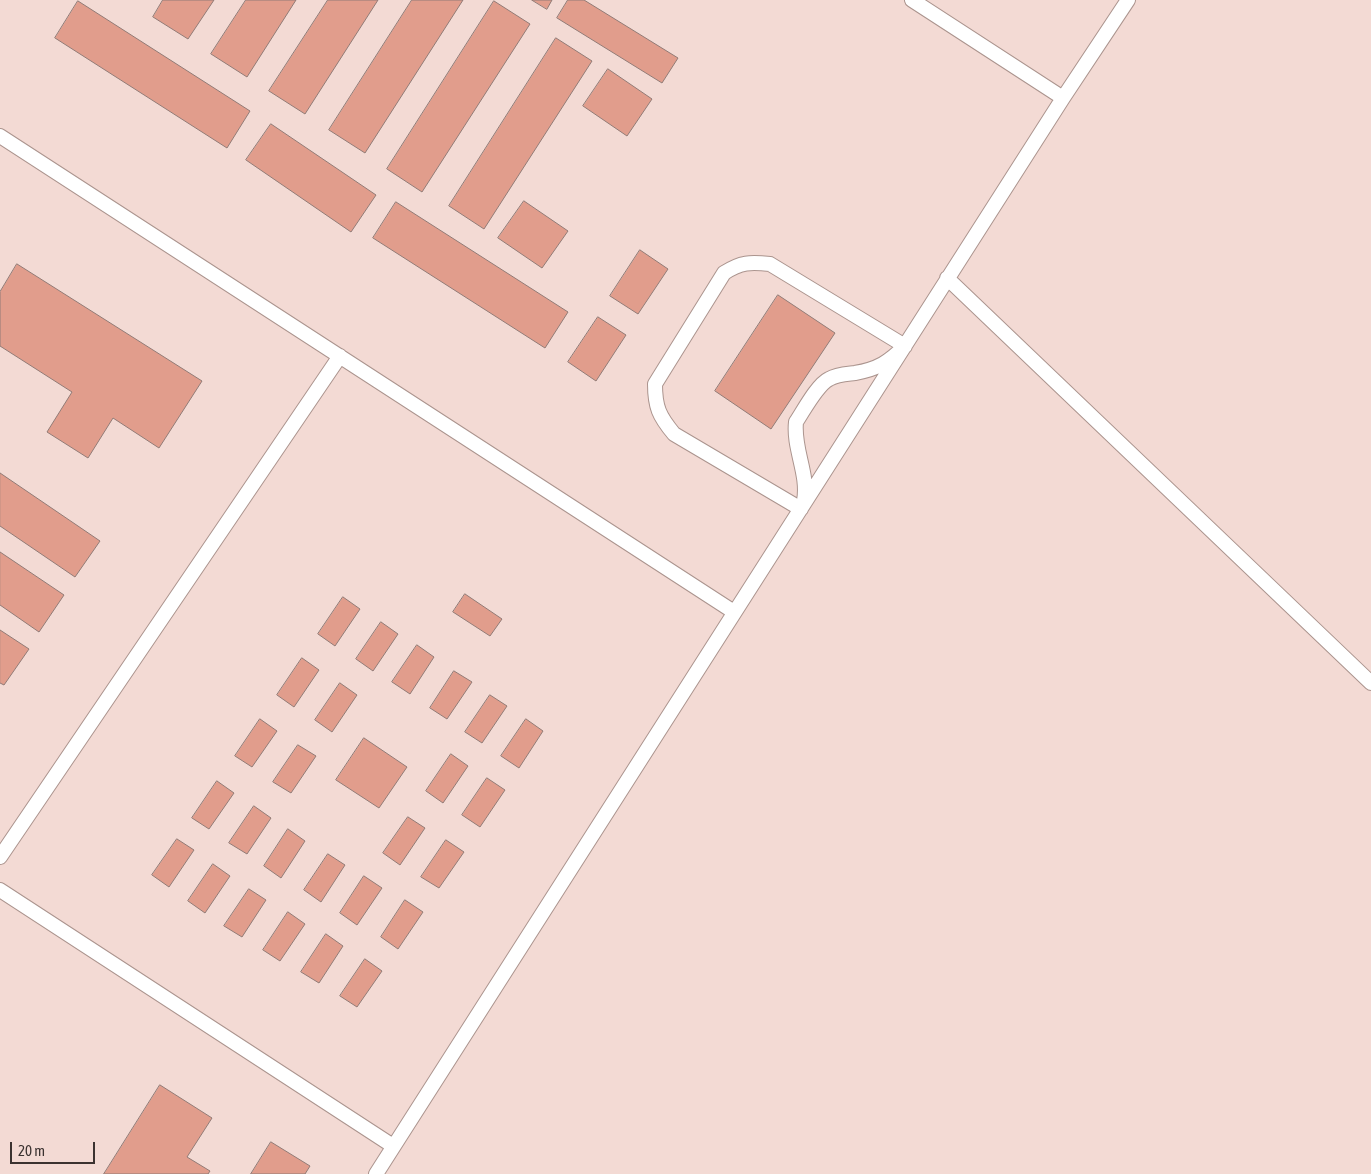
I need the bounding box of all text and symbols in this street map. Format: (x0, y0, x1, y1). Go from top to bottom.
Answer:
scale bar (12, 1132, 98, 1164)
text: 20 m (18, 1142, 45, 1159)

